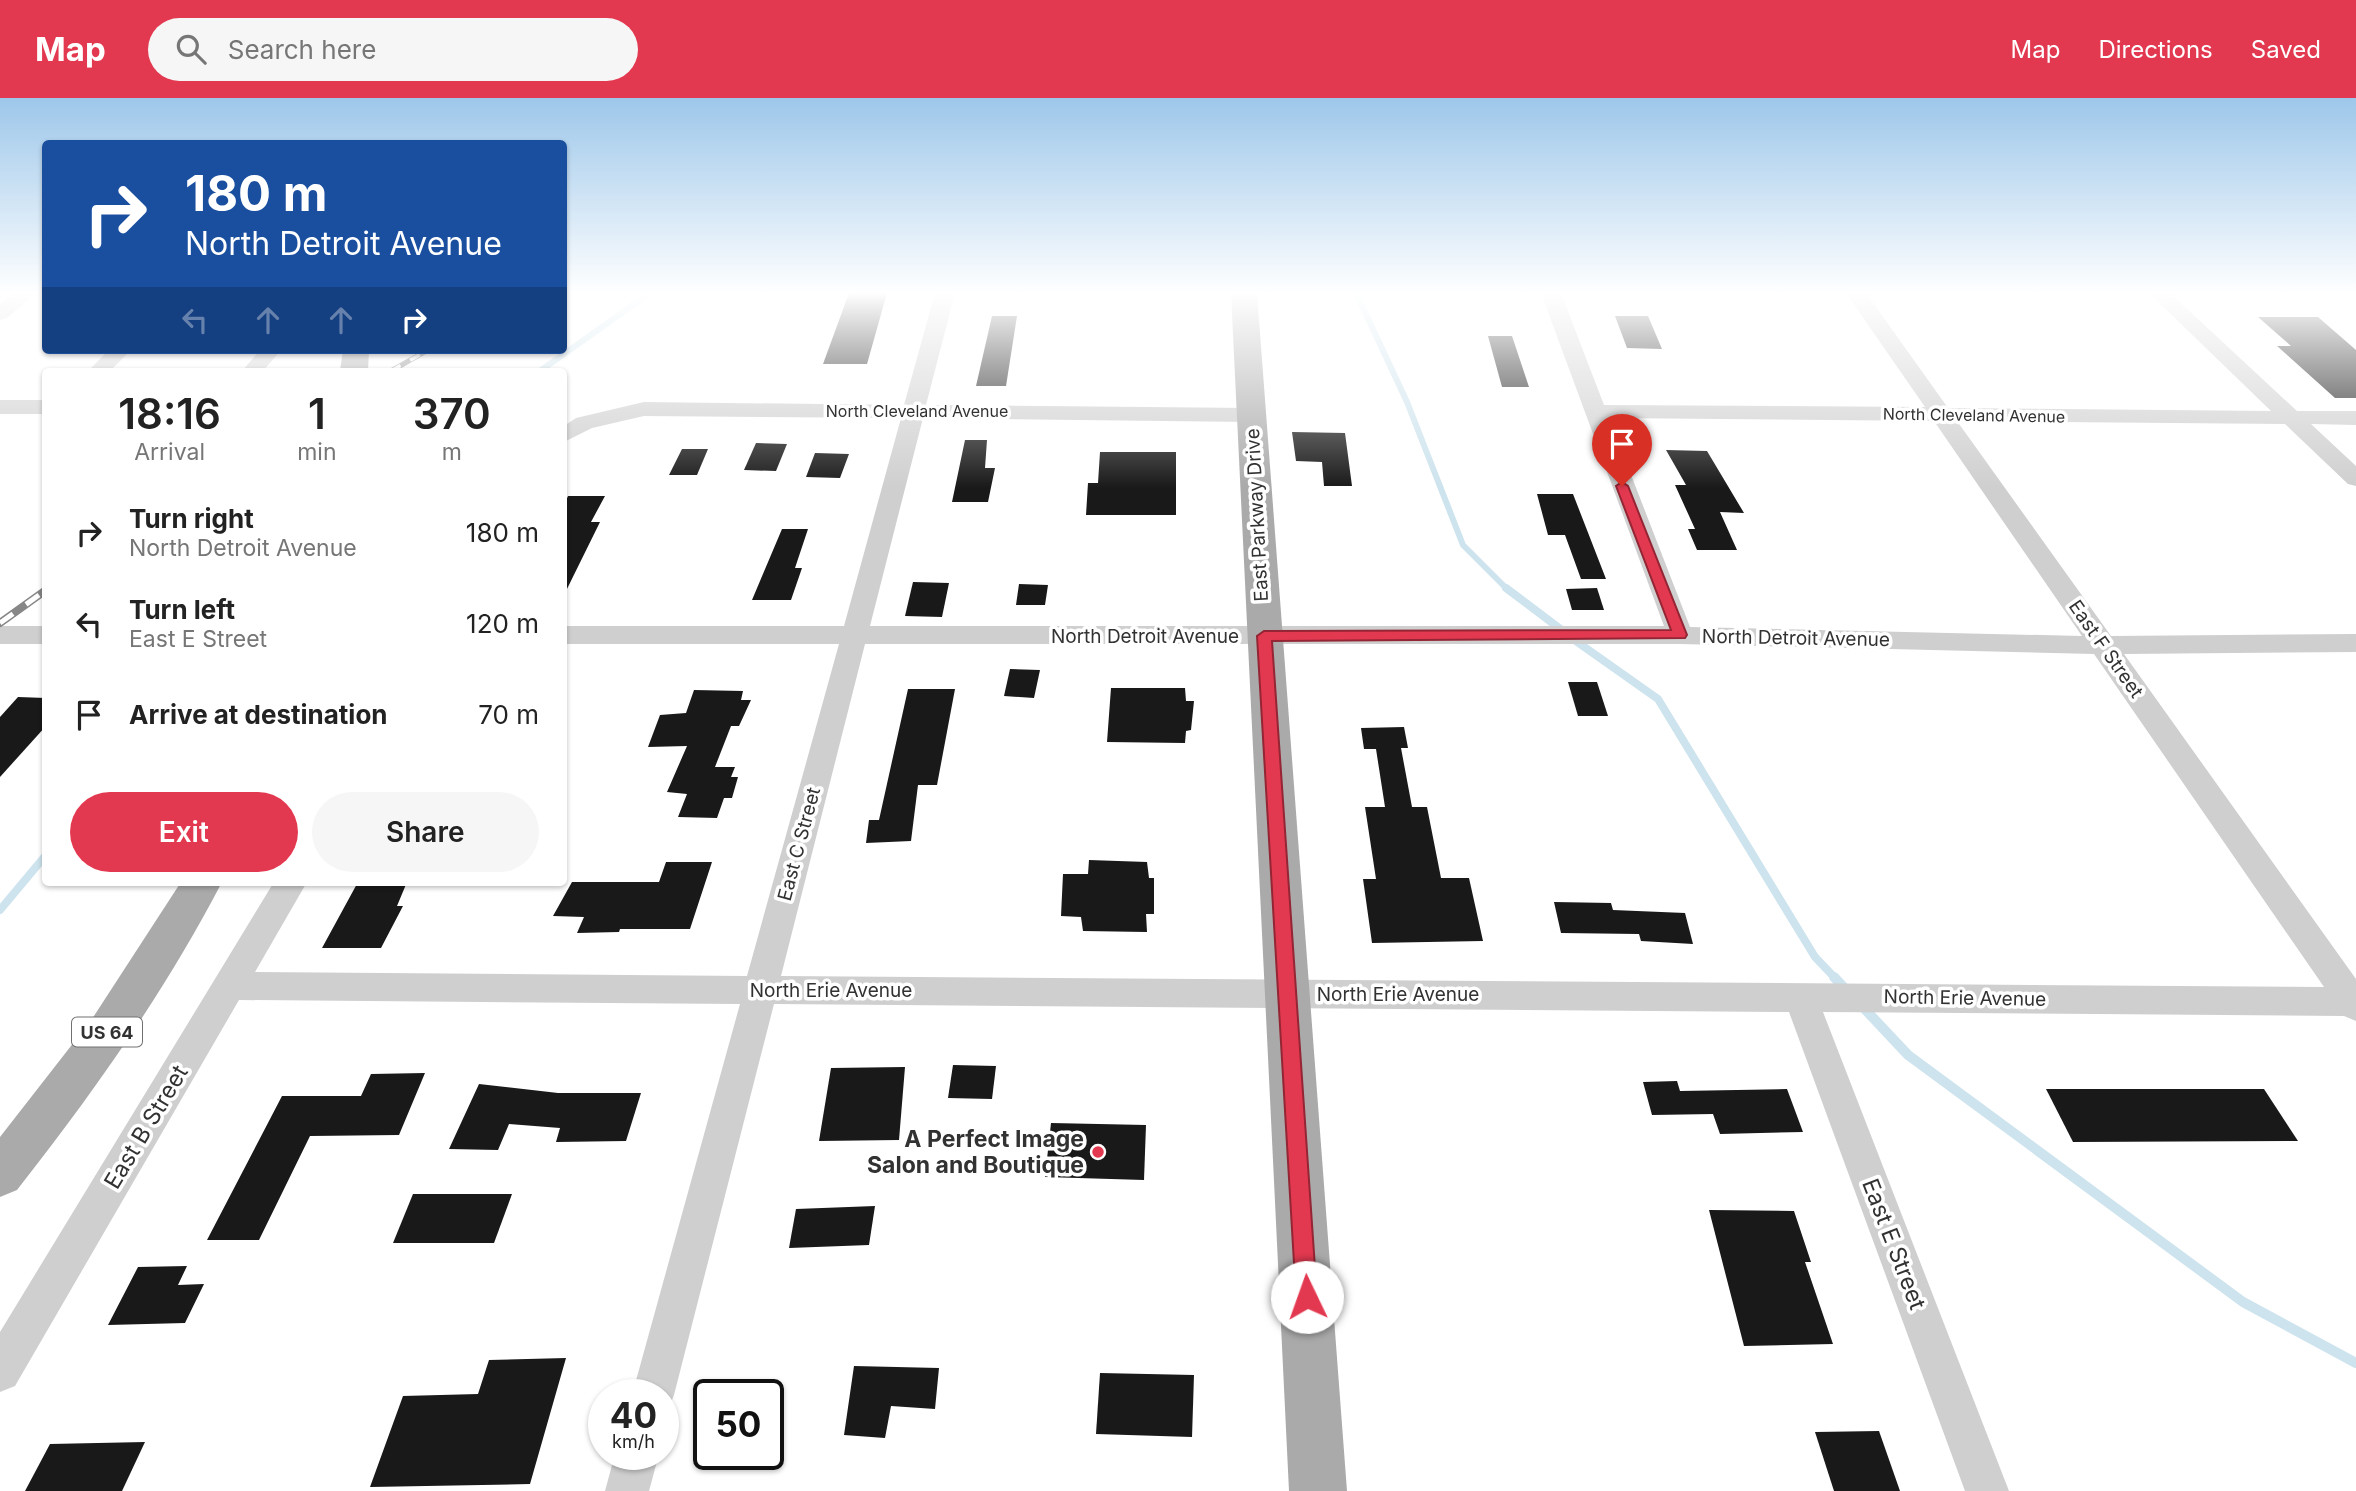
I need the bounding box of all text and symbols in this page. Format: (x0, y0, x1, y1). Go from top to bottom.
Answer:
search box (148, 18, 638, 81)
text: Map (35, 29, 106, 69)
icon: search (172, 30, 210, 68)
text: Search here (228, 34, 376, 65)
text: Map (2011, 35, 2060, 64)
text: Directions (2098, 35, 2213, 64)
text: Saved (2251, 35, 2321, 64)
text: 180 m (185, 164, 327, 223)
icon: right (70, 168, 161, 259)
text: North Detroit Avenue (185, 224, 502, 263)
icon: left (176, 301, 214, 339)
icon: ahead (249, 301, 287, 339)
icon: ahead (322, 301, 360, 339)
icon: right (395, 301, 433, 339)
text: 18:16 (118, 388, 221, 439)
text: 1 (308, 388, 326, 439)
text: 370 (413, 388, 491, 439)
street label: North Cleveland Avenue (826, 401, 1008, 421)
street label: North Cleveland Avenue (1883, 403, 2065, 427)
pin (1592, 414, 1652, 486)
icon: arrive (1603, 425, 1641, 463)
street label: East Parkway Drive (1241, 428, 1273, 602)
text: Arrival (134, 438, 205, 466)
text: min (297, 438, 336, 466)
text: m (442, 438, 462, 466)
text: Turn right (129, 503, 254, 534)
icon: right (70, 514, 108, 552)
text: 180 m (466, 517, 539, 548)
text: North Detroit Avenue (129, 534, 357, 562)
text: Turn left (129, 594, 235, 625)
street label: East F Street (2064, 596, 2148, 702)
icon: left (70, 605, 108, 643)
text: 120 m (466, 608, 539, 639)
text: East E Street (129, 625, 267, 653)
street label: North Detroit Avenue (1051, 625, 1239, 648)
street label: North Detroit Avenue (1702, 625, 1890, 651)
icon: arrive (70, 696, 108, 734)
text: Arrive at destination (129, 699, 388, 730)
text: 70 m (478, 699, 539, 730)
street label: East C Street (773, 785, 825, 903)
button: Exit (70, 792, 298, 872)
button: Share (312, 792, 539, 872)
street label: North Erie Avenue (750, 979, 912, 1002)
street label: North Erie Avenue (1317, 983, 1479, 1006)
street label: North Erie Avenue (1884, 985, 2046, 1011)
road number: US 64 (72, 1017, 142, 1046)
street label: East B Street (98, 1060, 194, 1194)
place label: A Perfect Image Salon and Boutique (867, 1125, 1084, 1179)
marker: A Perfect Image Salon and Boutique (1090, 1144, 1106, 1160)
street label: East E Street (1856, 1175, 1932, 1314)
position arrow (1270, 1260, 1344, 1334)
speed limit sign: 50 (693, 1379, 784, 1470)
text: 40 (610, 1394, 657, 1436)
text: km/h (612, 1431, 655, 1452)

